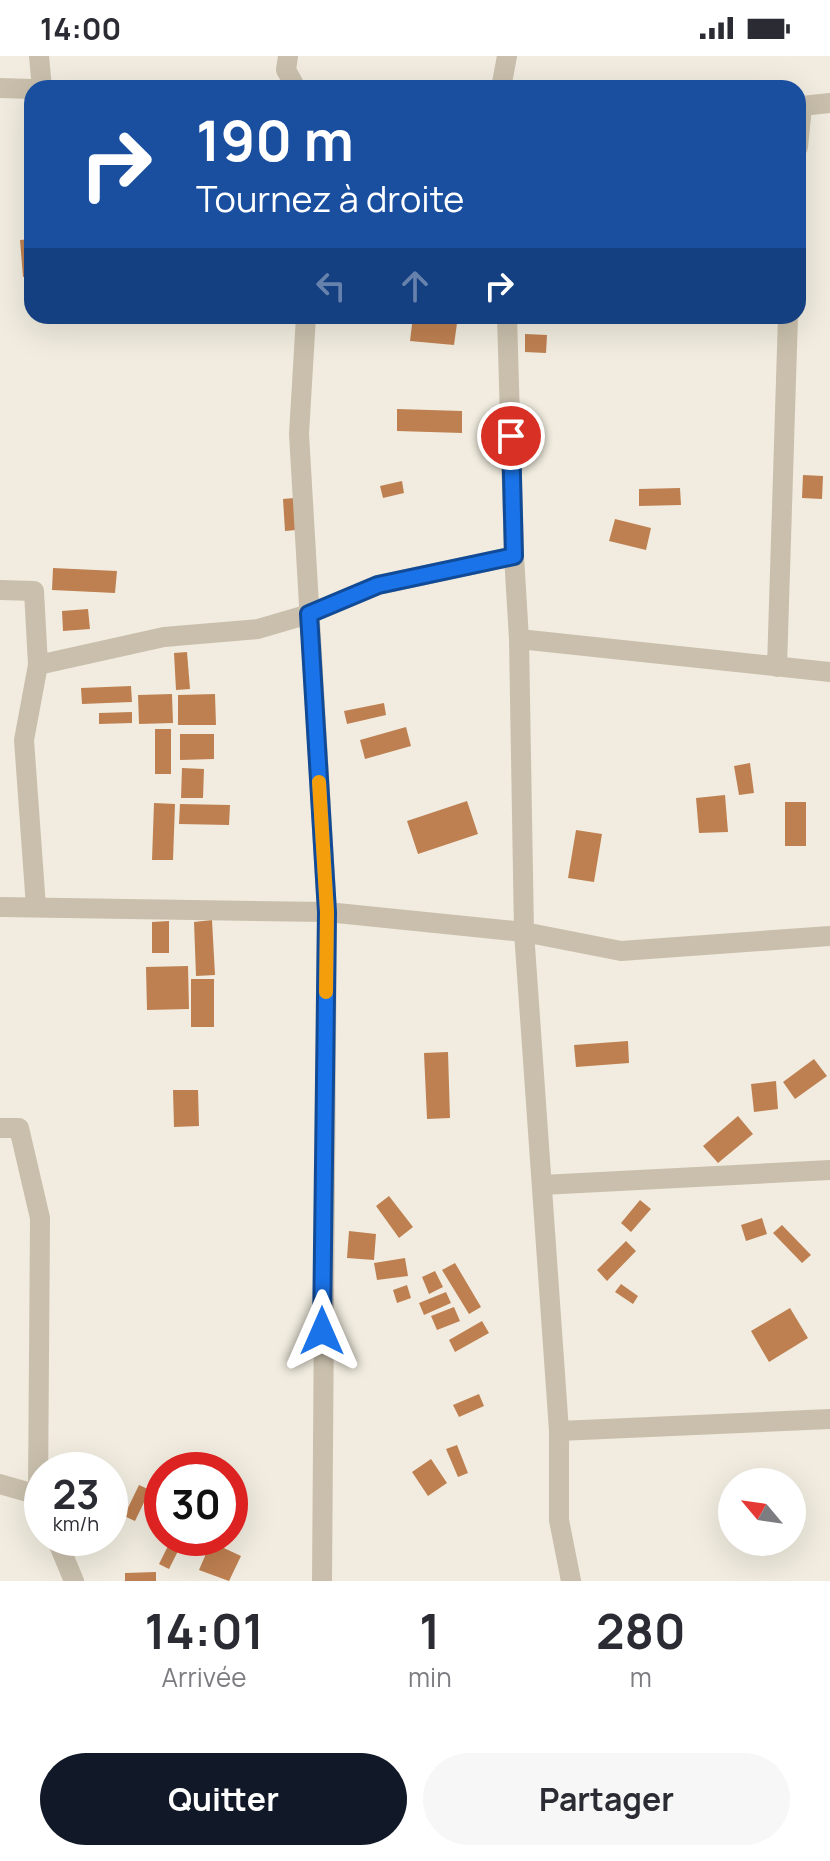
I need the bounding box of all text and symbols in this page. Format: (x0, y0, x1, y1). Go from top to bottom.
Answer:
text: 14:00 (40, 8, 121, 49)
text: 190 m (196, 101, 354, 178)
icon: right (64, 112, 168, 216)
text: Tournez à droite (196, 174, 464, 223)
icon: left (309, 264, 353, 308)
icon: ahead (393, 264, 437, 308)
icon: right (477, 264, 521, 308)
pin (477, 402, 545, 470)
icon: arrive (489, 414, 533, 458)
position arrow (280, 1289, 364, 1373)
speed limit sign: 30 (144, 1452, 248, 1556)
text: 23 (52, 1466, 100, 1521)
north arrow (718, 1468, 806, 1556)
map controls (718, 1468, 806, 1556)
text: km/h (53, 1510, 99, 1537)
text: 14:01 (144, 1598, 264, 1663)
text: 1 (419, 1598, 440, 1663)
text: 280 (596, 1598, 686, 1663)
text: Arrivée (162, 1659, 246, 1695)
text: min (408, 1659, 452, 1695)
text: m (630, 1659, 652, 1695)
button: Quitter (40, 1753, 407, 1845)
button: Partager (423, 1753, 790, 1845)

